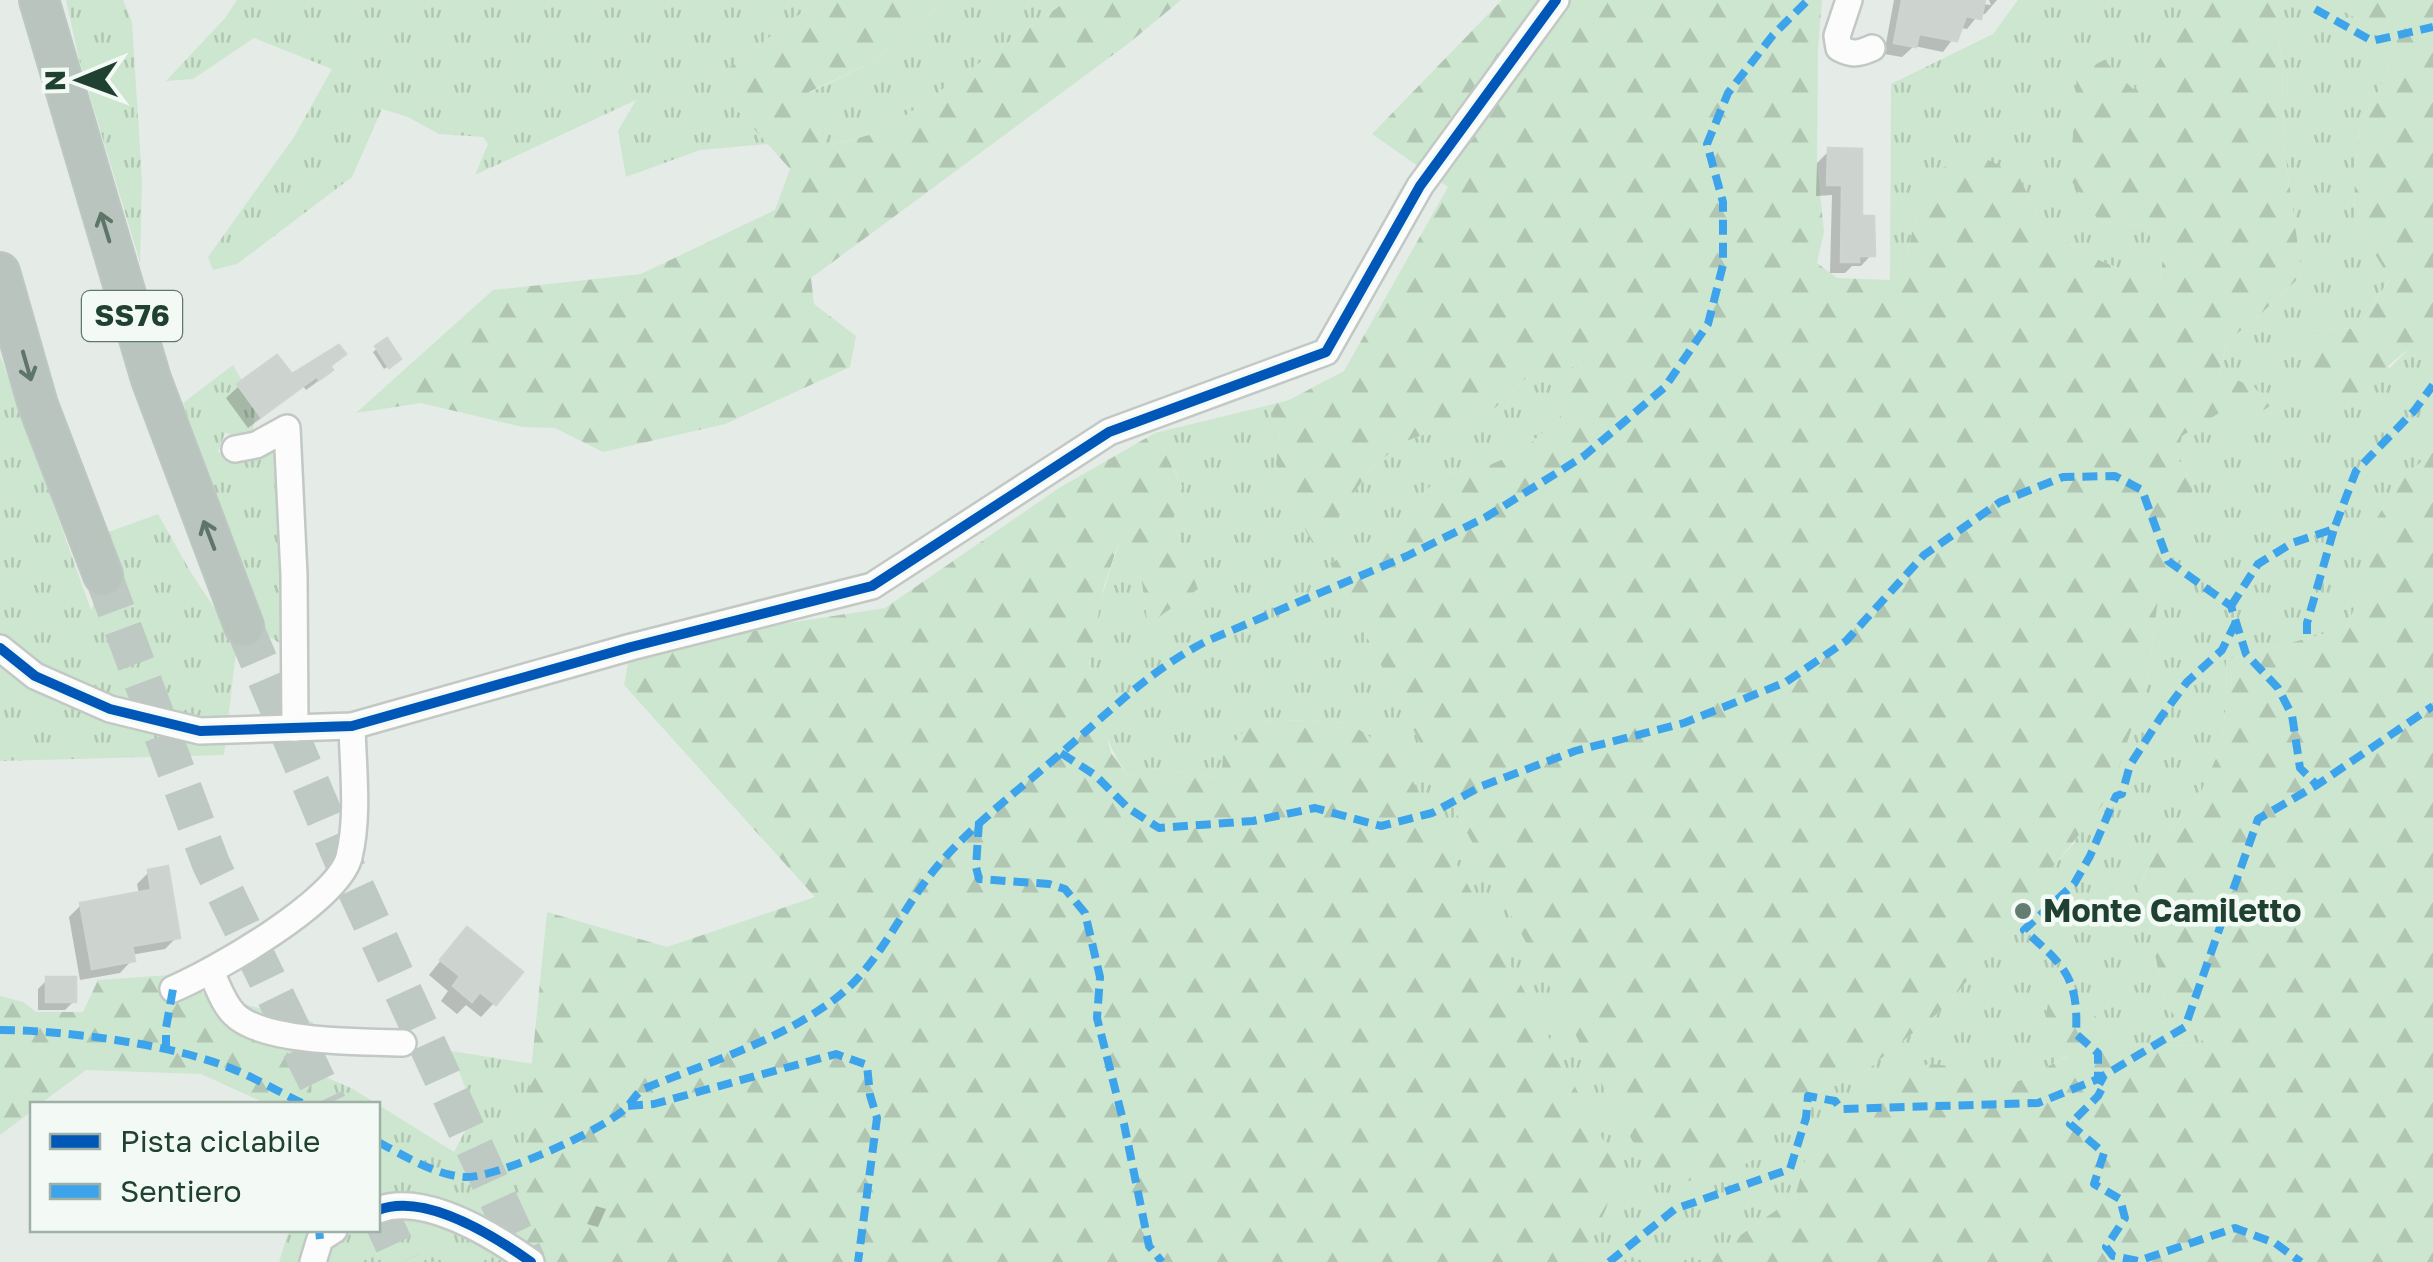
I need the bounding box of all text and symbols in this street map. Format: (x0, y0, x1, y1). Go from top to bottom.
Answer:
north arrow (30, 30, 130, 130)
text: N (38, 70, 71, 91)
one-way arrow (95, 212, 113, 243)
road number: SS76 (82, 291, 182, 341)
one-way arrow (19, 350, 37, 381)
one-way arrow (199, 520, 217, 551)
place label: Monte Camiletto (2043, 891, 2302, 929)
marker: Monte Camiletto (2012, 900, 2034, 922)
legend (30, 1102, 380, 1232)
text: Pista ciclabile (120, 1123, 321, 1159)
text: Sentiero (120, 1173, 242, 1209)

